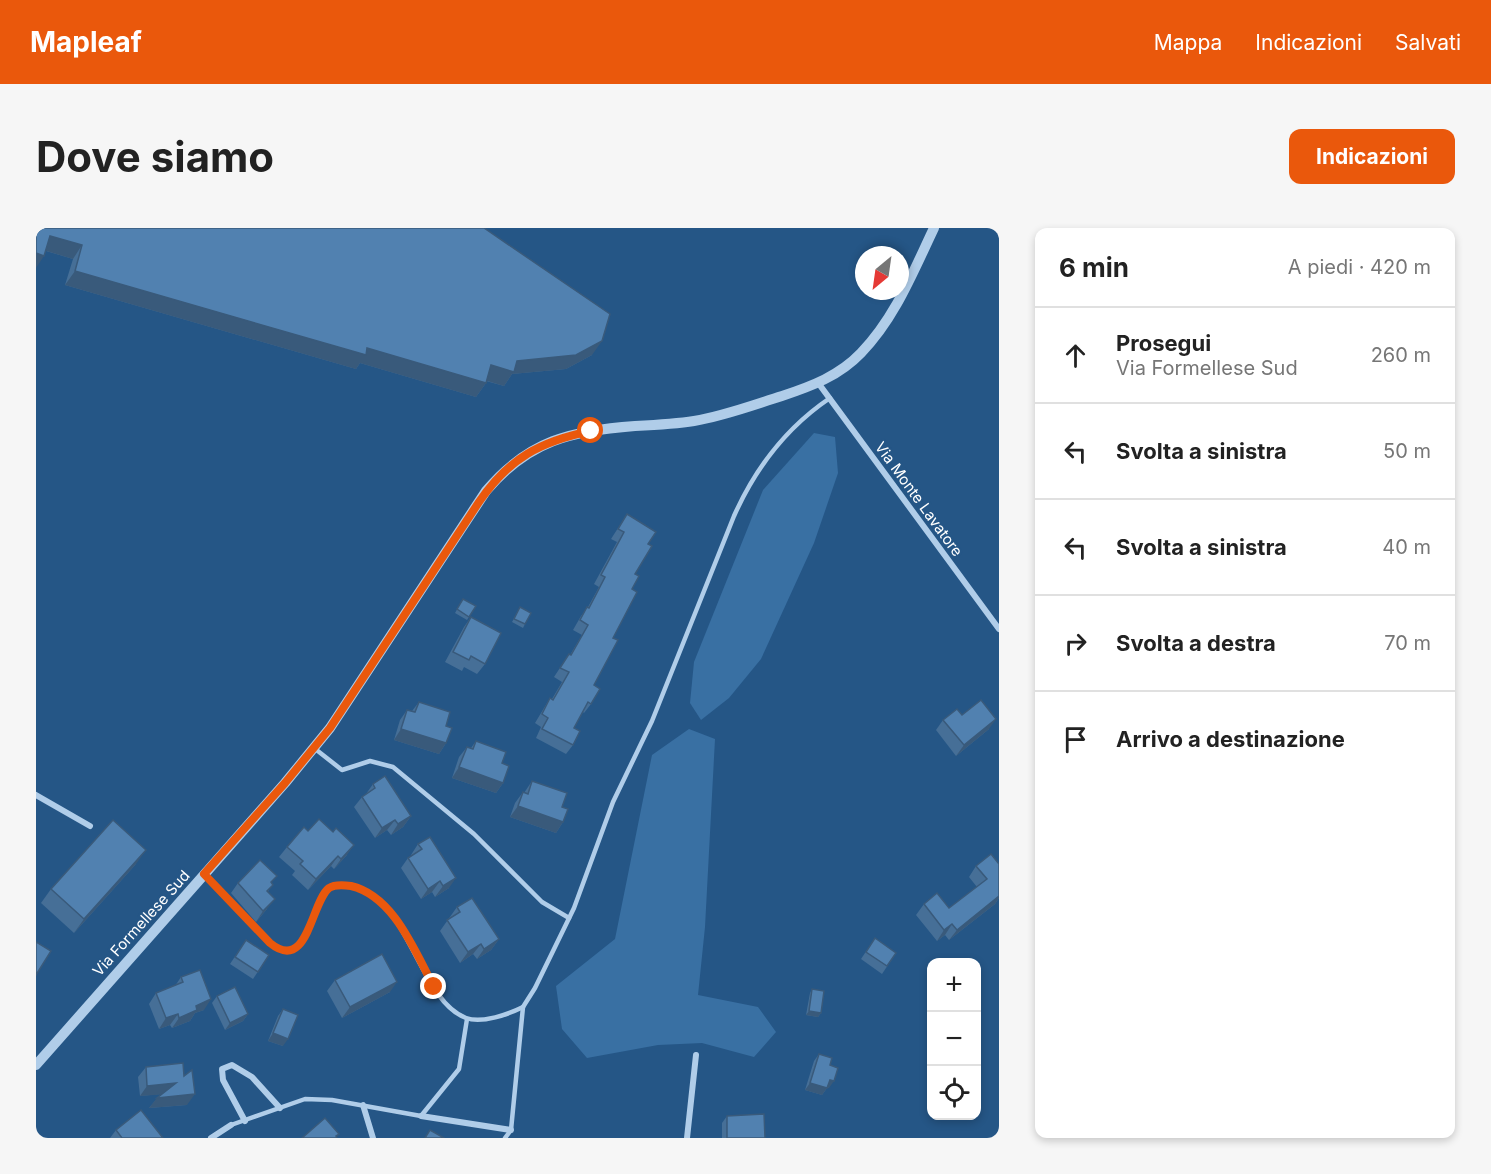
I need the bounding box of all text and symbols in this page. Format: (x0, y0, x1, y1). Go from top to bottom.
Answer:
text: Mapleaf (30, 25, 142, 59)
text: Mappa (1154, 30, 1222, 55)
text: Indicazioni (1255, 30, 1362, 55)
text: Salvati (1395, 30, 1461, 55)
button: Indicazioni (1289, 129, 1455, 184)
text: Dove siamo (36, 131, 274, 182)
north arrow (855, 246, 909, 300)
text: 6 min (1059, 252, 1129, 283)
text: A piedi · 420 m (1288, 255, 1431, 279)
text: Prosegui (1116, 330, 1211, 356)
icon: ahead (1059, 339, 1092, 372)
text: 260 m (1371, 343, 1431, 367)
text: Via Formellese Sud (1116, 356, 1298, 380)
route start (577, 417, 603, 443)
icon: left (1059, 435, 1092, 468)
street label: Via Monte Lavatore (871, 438, 967, 560)
text: Svolta a sinistra (1116, 438, 1287, 464)
text: 50 m (1383, 439, 1431, 463)
icon: left (1059, 531, 1092, 564)
text: Svolta a sinistra (1116, 534, 1287, 560)
text: 40 m (1382, 535, 1431, 559)
icon: right (1059, 627, 1092, 660)
text: Svolta a destra (1116, 630, 1276, 656)
text: 70 m (1384, 631, 1431, 655)
icon: arrive (1059, 723, 1092, 756)
text: Arrivo a destinazione (1116, 726, 1345, 752)
street label: Via Formellese Sud (88, 866, 194, 980)
map controls (927, 958, 981, 1120)
button: + (927, 958, 981, 1012)
route end (420, 973, 446, 999)
button: − (927, 1012, 981, 1066)
button: locate (927, 1066, 981, 1120)

